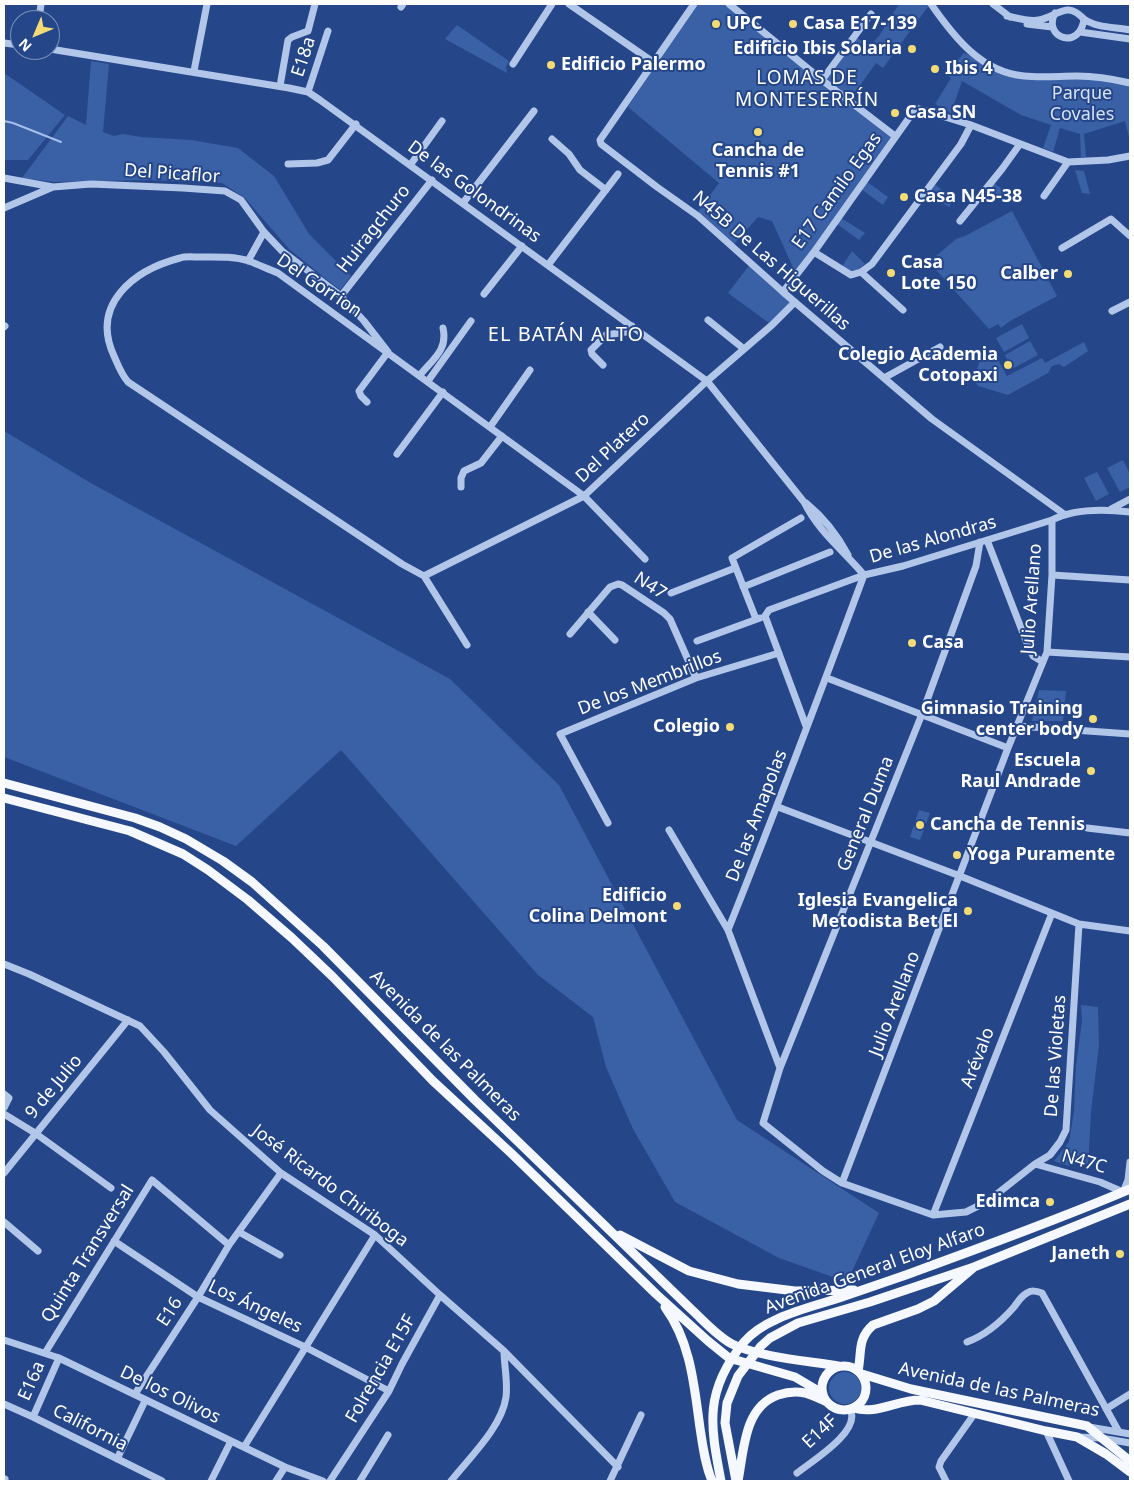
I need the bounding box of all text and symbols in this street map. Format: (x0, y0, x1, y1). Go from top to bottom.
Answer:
north arrow (10, 10, 60, 60)
place label: UPC (726, 13, 762, 35)
place label: Casa E17-139 (803, 13, 917, 35)
marker: UPC (710, 18, 722, 30)
marker: Casa E17-139 (787, 18, 799, 30)
street label: E18a (287, 34, 321, 80)
text: N (14, 35, 35, 56)
place label: Edificio Ibis Solaria (733, 38, 902, 60)
marker: Edificio Ibis Solaria (906, 43, 918, 55)
place label: Edificio Palermo (561, 54, 706, 76)
place label: Ibis 4 (945, 58, 993, 80)
marker: Edificio Palermo (545, 59, 557, 71)
marker: Ibis 4 (929, 63, 941, 75)
district label: LOMAS DE MONTESERRÍN (734, 68, 880, 112)
park label: Parque Covales (1050, 83, 1114, 126)
place label: Casa SN (905, 102, 976, 124)
marker: Casa SN (889, 107, 901, 119)
marker: Cancha de Tennis #1 (752, 126, 764, 138)
street label: E17 Camilo Egas (788, 129, 886, 253)
street label: De las Golondrinas (403, 136, 545, 248)
place label: Cancha de Tennis #1 (712, 140, 804, 182)
street label: Del Picaflor (123, 160, 221, 188)
street label: Huiragchuro (333, 181, 415, 277)
place label: Casa N45-38 (914, 186, 1022, 208)
street label: N45B De Las Higuerillas (688, 187, 854, 335)
marker: Casa N45-38 (898, 191, 910, 203)
street label: Del Gorrion (272, 250, 366, 322)
place label: Casa Lote 150 (901, 252, 976, 294)
place label: Calber (1000, 263, 1058, 285)
marker: Casa Lote 150 (885, 267, 897, 279)
marker: Calber (1062, 268, 1074, 280)
district label: EL BATÁN ALTO (486, 323, 646, 347)
place label: Colegio Academia Cotopaxi (838, 344, 998, 386)
marker: Colegio Academia Cotopaxi (1002, 359, 1014, 371)
street label: Del Platero (572, 408, 654, 488)
street label: De las Alondras (867, 512, 999, 568)
street label: Julio Arellano (1017, 543, 1047, 655)
street label: N47 (630, 568, 670, 604)
place label: Casa (922, 632, 964, 654)
marker: Casa (906, 637, 918, 649)
street label: De los Membrillos (575, 646, 725, 720)
place label: Gimnasio Training center body (921, 698, 1083, 741)
marker: Gimnasio Training center body (1087, 713, 1099, 725)
place label: Colegio (653, 716, 720, 738)
marker: Colegio (724, 721, 736, 733)
street label: De las Amapolas (722, 747, 792, 885)
place label: Escuela Raul Andrade (961, 750, 1081, 792)
street label: General Duma (833, 753, 899, 875)
marker: Escuela Raul Andrade (1085, 765, 1097, 777)
place label: Cancha de Tennis (930, 814, 1085, 836)
marker: Cancha de Tennis (914, 819, 926, 831)
place label: Yoga Puramente (967, 844, 1115, 866)
marker: Yoga Puramente (951, 849, 963, 861)
place label: Edificio Colina Delmont (529, 885, 667, 928)
place label: Iglesia Evangelica Metodista Bet El (798, 890, 958, 932)
marker: Edificio Colina Delmont (671, 900, 683, 912)
marker: Iglesia Evangelica Metodista Bet El (962, 905, 974, 917)
street label: Julio Arellano (865, 948, 925, 1060)
street label: Avenida de las Palmeras (365, 966, 525, 1126)
street label: De las Violetas (1041, 994, 1071, 1118)
street label: Arévalo (957, 1025, 999, 1091)
street label: 9 de Julio (21, 1051, 87, 1123)
street label: José Ricardo Chiriboga (248, 1120, 412, 1252)
street label: N47C (1059, 1145, 1109, 1179)
street label: Quinta Transversal (37, 1181, 139, 1327)
place label: Edimca (976, 1191, 1040, 1213)
marker: Edimca (1044, 1196, 1056, 1208)
street label: Avenida General Eloy Alfaro (762, 1219, 988, 1319)
place label: Janeth (1051, 1243, 1110, 1265)
marker: Janeth (1114, 1248, 1126, 1260)
street label: Los Ángeles (205, 1276, 305, 1338)
street label: E16 (153, 1293, 187, 1331)
street label: Folrencia E15F (341, 1311, 421, 1427)
street label: E16a (14, 1358, 50, 1404)
street label: Avenida de las Palmeras (897, 1358, 1101, 1422)
street label: De los Olivos (116, 1361, 224, 1429)
street label: California (49, 1400, 131, 1456)
street label: E14F (798, 1410, 842, 1454)

